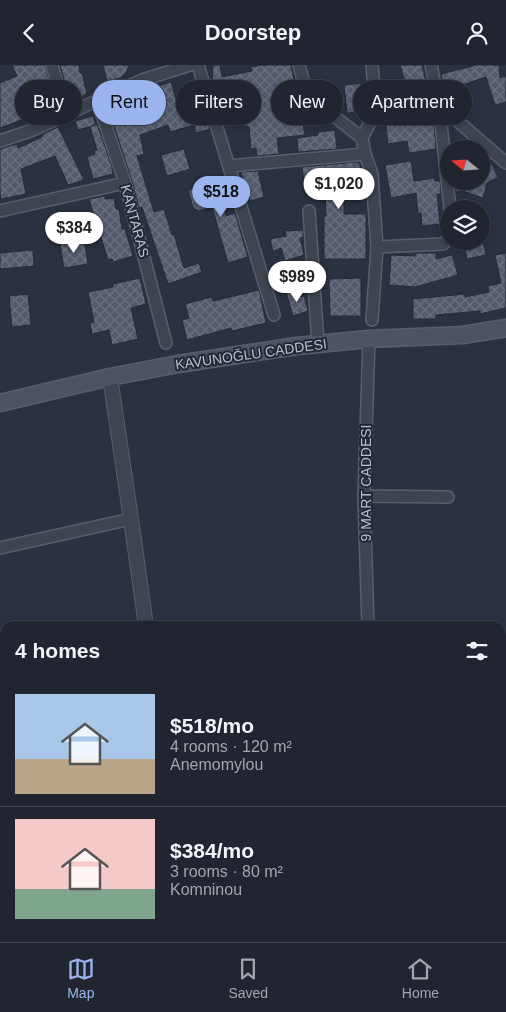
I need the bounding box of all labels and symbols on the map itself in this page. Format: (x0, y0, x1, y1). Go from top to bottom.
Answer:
north arrow (440, 140, 490, 190)
pin: $1,020 (298, 167, 380, 210)
pin: $518 (191, 175, 251, 218)
street label: KANTARAS (118, 183, 152, 259)
pin: $384 (44, 211, 104, 254)
pin: $989 (267, 261, 327, 303)
street label: KAVUNOĞLU CADDESI (174, 335, 328, 373)
street label: 9 MART CADDESI (358, 425, 374, 541)

